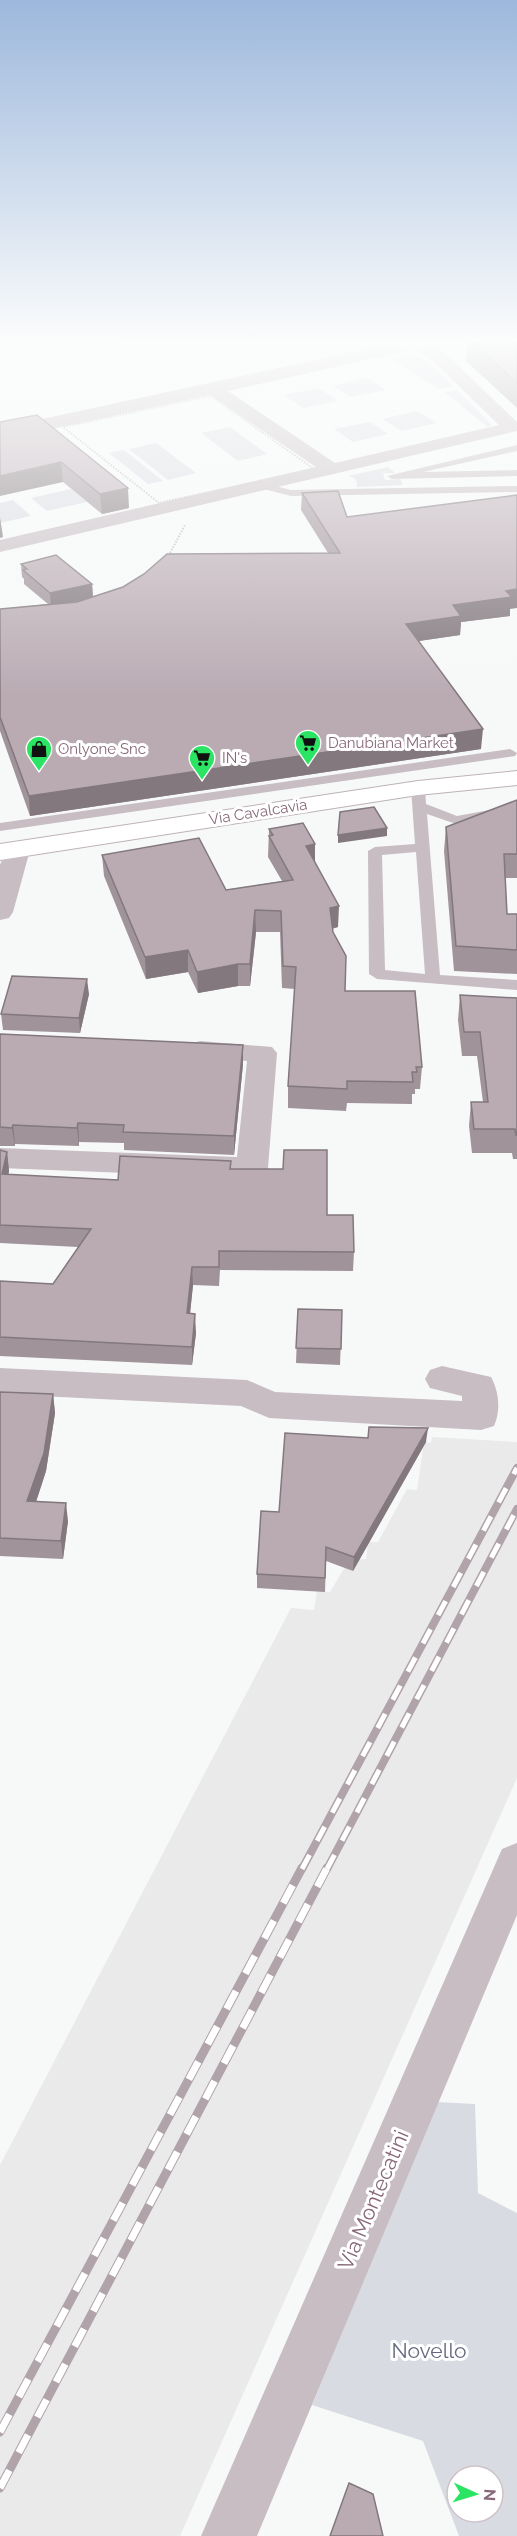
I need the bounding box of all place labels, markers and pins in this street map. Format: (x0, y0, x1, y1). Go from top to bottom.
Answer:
supermarket icon: Danubiana Market (293, 728, 323, 766)
shop icon: Onlyone Snc (24, 734, 54, 772)
place label: Danubiana Market (328, 734, 454, 752)
place label: Onlyone Snc (58, 740, 146, 758)
supermarket icon: IN's (187, 743, 217, 781)
place label: IN's (222, 749, 247, 767)

